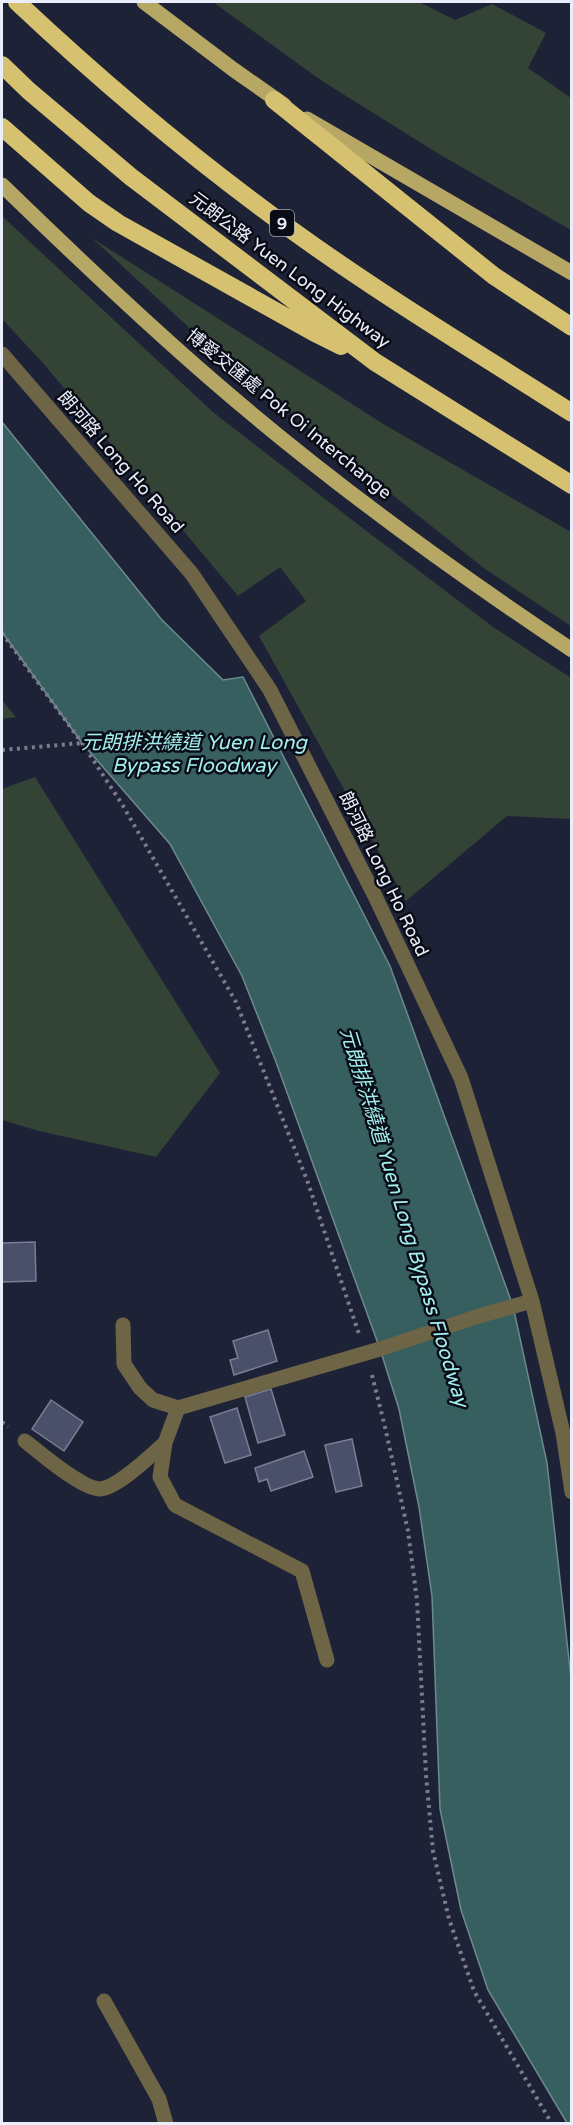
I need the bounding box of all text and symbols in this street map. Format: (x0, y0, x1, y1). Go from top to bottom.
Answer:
street label: 元朗公路 Yuen Long Highway (185, 187, 395, 353)
road number: 9 (270, 210, 294, 236)
street label: 博愛交匯處 Pok Oi Interchange (182, 324, 396, 504)
street label: 朗河路 Long Ho Road (53, 386, 189, 538)
water label: 元朗排洪繞道 Yuen Long Bypass Floodway (81, 731, 308, 778)
street label: 朗河路 Long Ho Road (334, 788, 434, 960)
water label: 元朗排洪繞道 Yuen Long Bypass Floodway (335, 1025, 474, 1412)

